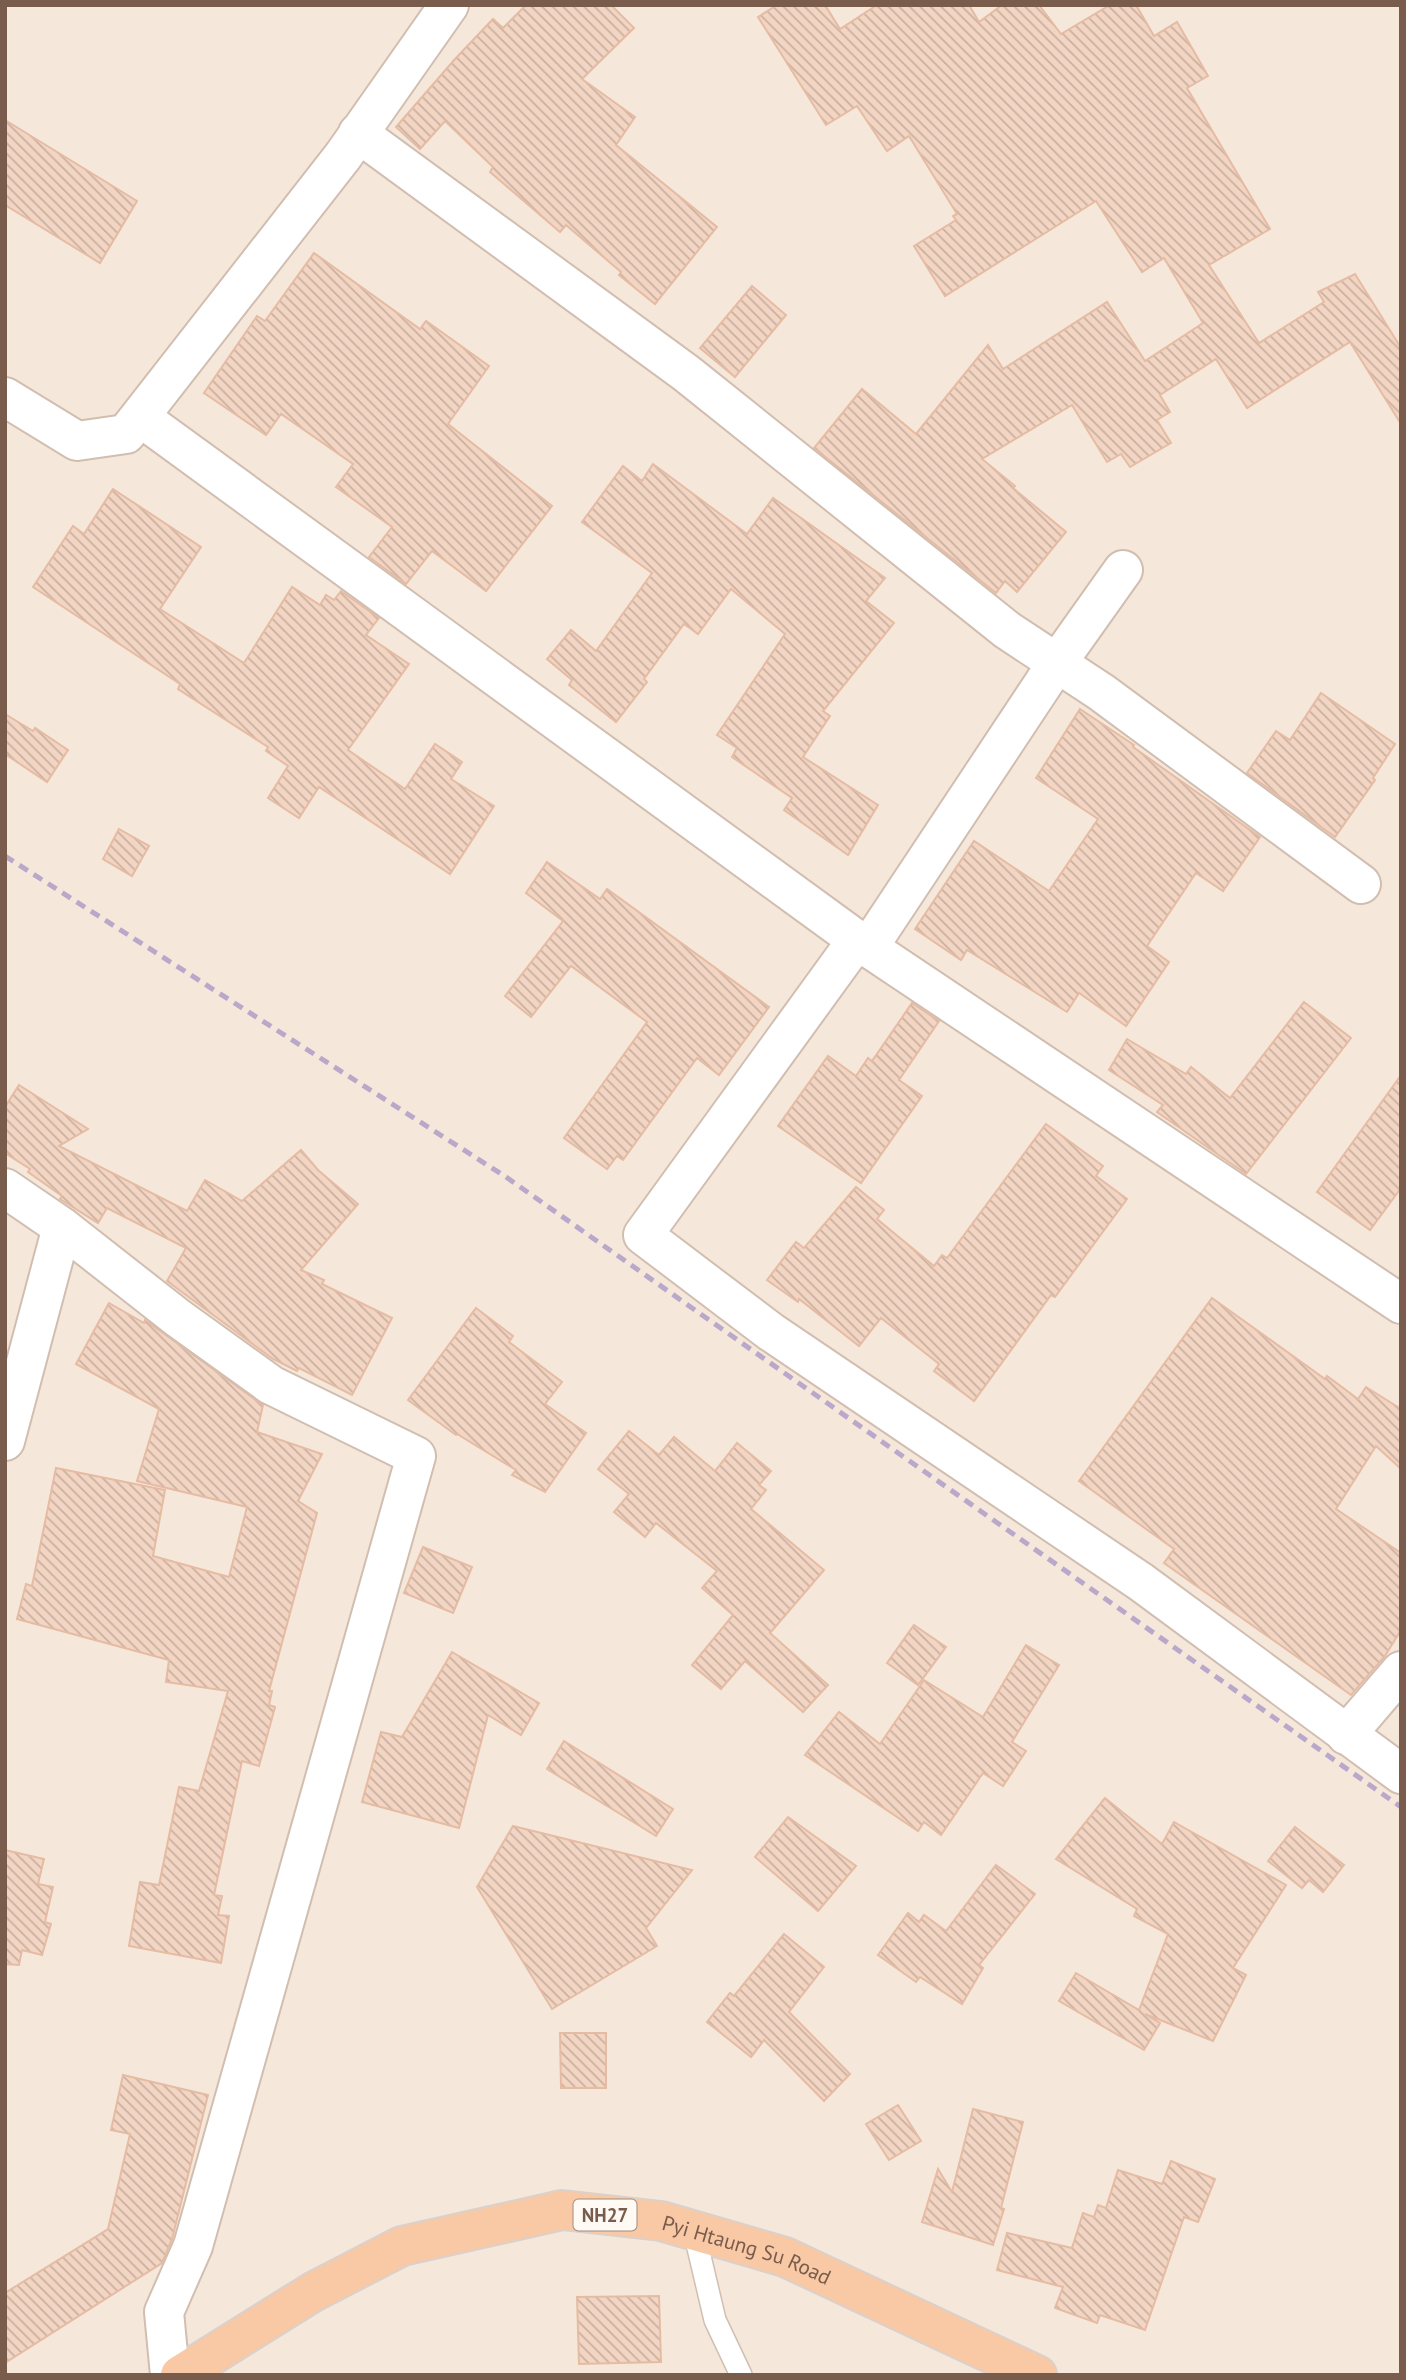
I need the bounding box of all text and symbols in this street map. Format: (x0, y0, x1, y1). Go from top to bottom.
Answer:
road number: NH27 (574, 2200, 636, 2230)
street label: Pyi Htaung Su Road (659, 2209, 836, 2290)

